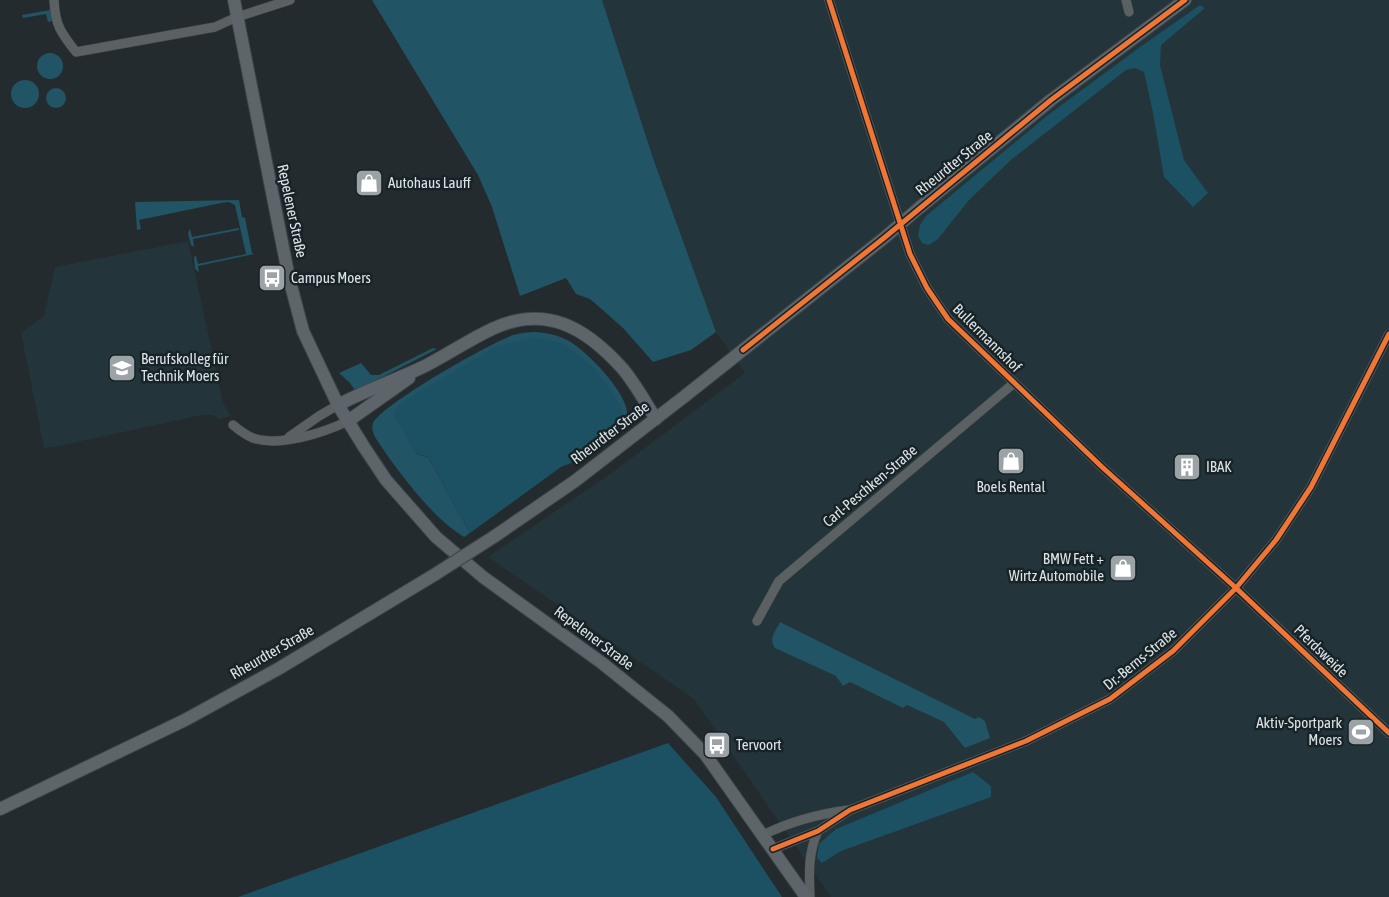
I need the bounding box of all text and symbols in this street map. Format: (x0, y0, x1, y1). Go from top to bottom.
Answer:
street label: Rheurdter Straße (912, 126, 995, 199)
street label: Repelener Straße (274, 163, 311, 259)
shop icon: Autohaus Lauff (354, 168, 384, 198)
place label: Autohaus Lauff (388, 174, 471, 191)
bus stop icon: Campus Moers (257, 263, 287, 293)
place label: Campus Moers (291, 269, 371, 286)
street label: Bullermannshof (950, 300, 1025, 375)
place label: Berufskolleg für Technik Moers (141, 350, 229, 384)
school or university icon: Berufskolleg für Technik Moers (107, 353, 137, 383)
street label: Rheurdter Straße (567, 398, 652, 467)
street label: Carl-Peschken-Straße (819, 441, 920, 530)
shop icon: Boels Rental (996, 446, 1026, 476)
building icon: IBAK (1172, 452, 1202, 482)
place label: IBAK (1206, 458, 1232, 475)
place label: Boels Rental (976, 478, 1046, 495)
place label: BMW Fett + Wirtz Automobile (1009, 550, 1104, 584)
shop icon: BMW Fett + Wirtz Automobile (1108, 553, 1138, 583)
street label: Repelener Straße (551, 602, 638, 673)
street label: Rheurdter Straße (227, 621, 317, 682)
street label: Pferdsweide (1291, 621, 1352, 681)
street label: Dr.-Berns-Straße (1100, 624, 1180, 693)
place label: Aktiv-Sportpark Moers (1256, 714, 1342, 748)
sports icon: Aktiv-Sportpark Moers (1346, 717, 1376, 747)
bus stop icon: Tervoort (702, 730, 732, 760)
place label: Tervoort (736, 736, 782, 753)

